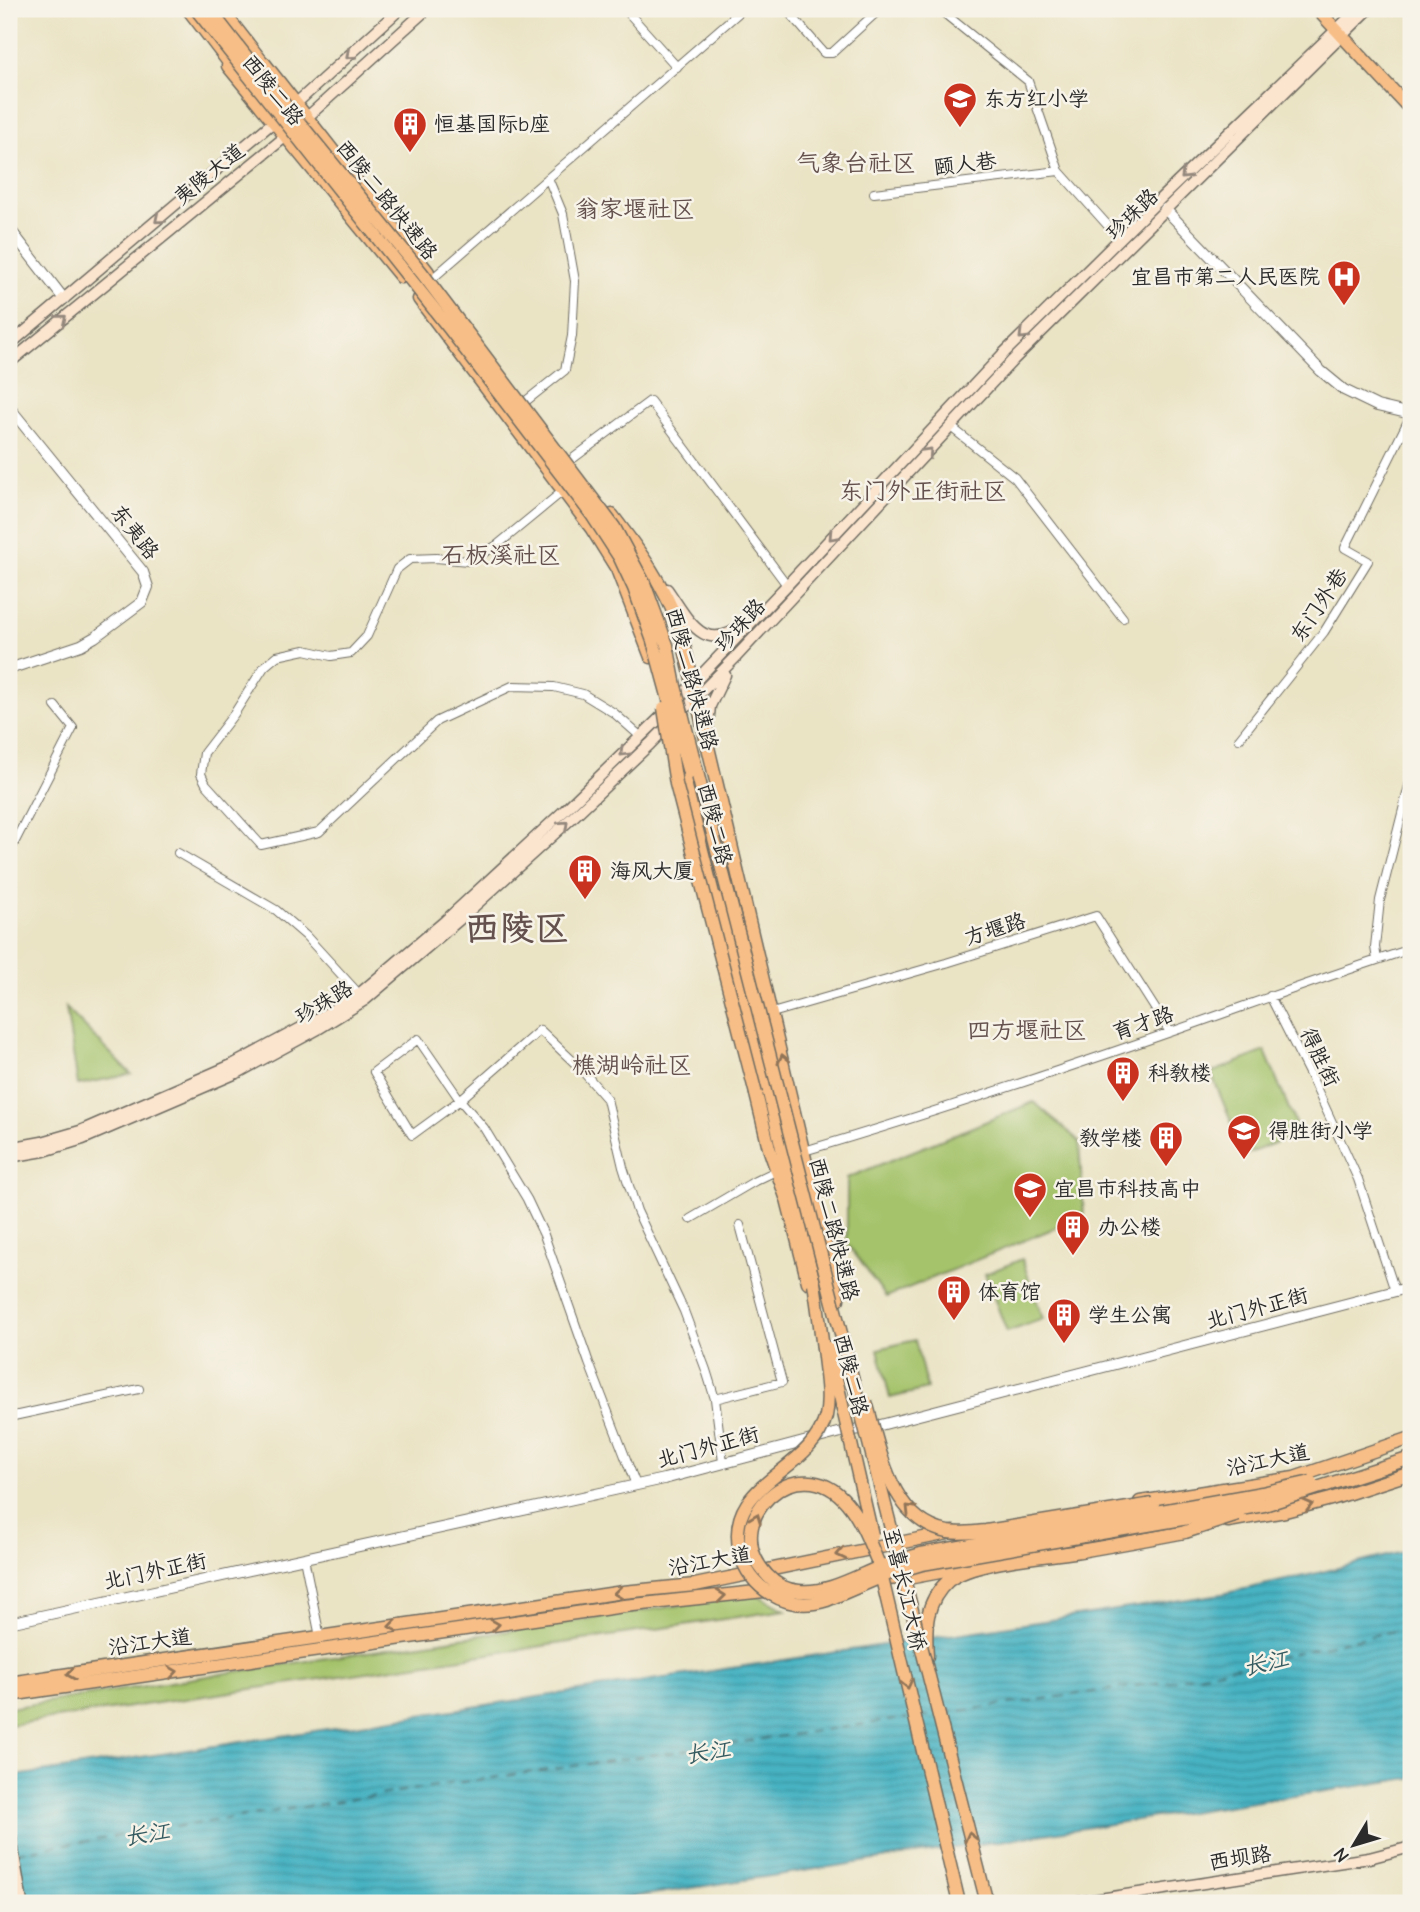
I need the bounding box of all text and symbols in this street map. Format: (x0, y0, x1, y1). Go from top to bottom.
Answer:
one-way arrow (345, 46, 358, 59)
street label: 西陵二路 (237, 50, 309, 130)
school or university icon: 东方红小学 (941, 80, 979, 129)
place label: 东方红小学 (984, 87, 1089, 111)
building icon: 恒基国际b座 (391, 105, 429, 154)
place label: 恒基国际b座 (434, 112, 550, 136)
street label: 西陵二路快速路 (331, 135, 443, 265)
street label: 夷陵大道 (169, 138, 249, 210)
street label: 颐人巷 (932, 148, 998, 180)
district label: 气象台社区 (796, 149, 916, 177)
one-way arrow (1180, 166, 1193, 179)
street label: 珍珠路 (1101, 183, 1163, 245)
district label: 翁家堰社区 (575, 195, 695, 223)
one-way arrow (154, 211, 167, 223)
hospital icon: 宜昌市第二人民医院 (1325, 258, 1363, 307)
place label: 宜昌市第二人民医院 (1131, 265, 1320, 289)
one-way arrow (54, 315, 66, 328)
one-way arrow (1018, 326, 1031, 339)
one-way arrow (919, 447, 932, 460)
district label: 东门外正街社区 (839, 477, 1007, 505)
street label: 东夷路 (106, 500, 164, 564)
one-way arrow (829, 528, 842, 541)
district label: 石板溪社区 (441, 541, 561, 569)
street label: 东门外巷 (1286, 563, 1352, 647)
street label: 珍珠路 (710, 594, 770, 656)
street label: 西陵二路快速路 (661, 605, 723, 753)
one-way arrow (619, 744, 632, 757)
street label: 西陵二路 (693, 780, 737, 868)
one-way arrow (556, 821, 569, 834)
building icon: 海风大厦 (566, 852, 604, 901)
place label: 海风大厦 (610, 859, 694, 883)
district label: 西陵区 (464, 908, 570, 949)
street label: 方堰路 (961, 908, 1029, 950)
street label: 珍珠路 (291, 975, 357, 1029)
street label: 育才路 (1109, 1001, 1177, 1045)
district label: 四方堰社区 (967, 1016, 1087, 1044)
street label: 得胜街 (1295, 1023, 1345, 1091)
district label: 樵湖岭社区 (572, 1051, 692, 1079)
one-way arrow (776, 1053, 791, 1065)
building icon: 科教楼 (1104, 1054, 1142, 1103)
place label: 科教楼 (1148, 1061, 1211, 1085)
school or university icon: 得胜街小学 (1225, 1112, 1263, 1161)
building icon: 教学楼 (1147, 1119, 1185, 1168)
place label: 得胜街小学 (1268, 1119, 1373, 1143)
place label: 教学楼 (1079, 1126, 1142, 1150)
street label: 西陵二路快速路 (805, 1155, 863, 1303)
school or university icon: 宜昌市科技高中 (1011, 1170, 1049, 1219)
place label: 宜昌市科技高中 (1054, 1177, 1201, 1201)
building icon: 办公楼 (1054, 1208, 1092, 1257)
place label: 办公楼 (1098, 1215, 1161, 1239)
building icon: 体育馆 (935, 1273, 973, 1322)
place label: 体育馆 (978, 1280, 1041, 1304)
street label: 北门外正街 (1203, 1283, 1311, 1333)
building icon: 学生公寓 (1045, 1296, 1083, 1345)
place label: 学生公寓 (1088, 1303, 1172, 1327)
street label: 西陵二路 (829, 1331, 873, 1419)
street label: 北门外正街 (654, 1422, 762, 1472)
street label: 沿江大道 (1224, 1440, 1312, 1480)
one-way arrow (1302, 1499, 1314, 1513)
one-way arrow (906, 1504, 918, 1517)
one-way arrow (748, 1512, 762, 1524)
street label: 至喜长江大桥 (879, 1525, 931, 1653)
street label: 沿江大道 (667, 1542, 753, 1580)
one-way arrow (835, 1545, 847, 1560)
street label: 北门外正街 (101, 1548, 209, 1594)
one-way arrow (612, 1586, 624, 1601)
one-way arrow (715, 1588, 727, 1603)
one-way arrow (387, 1618, 399, 1633)
one-way arrow (490, 1618, 501, 1633)
street label: 沿江大道 (107, 1624, 193, 1660)
water label: 长江 (1241, 1645, 1292, 1681)
one-way arrow (168, 1665, 179, 1680)
one-way arrow (65, 1666, 76, 1681)
one-way arrow (899, 1678, 913, 1690)
water label: 长江 (683, 1735, 734, 1769)
north arrow (1318, 1811, 1388, 1881)
water label: 长江 (122, 1817, 173, 1851)
one-way arrow (964, 1831, 978, 1843)
street label: 西坝路 (1207, 1841, 1273, 1875)
text: N (1329, 1843, 1354, 1867)

